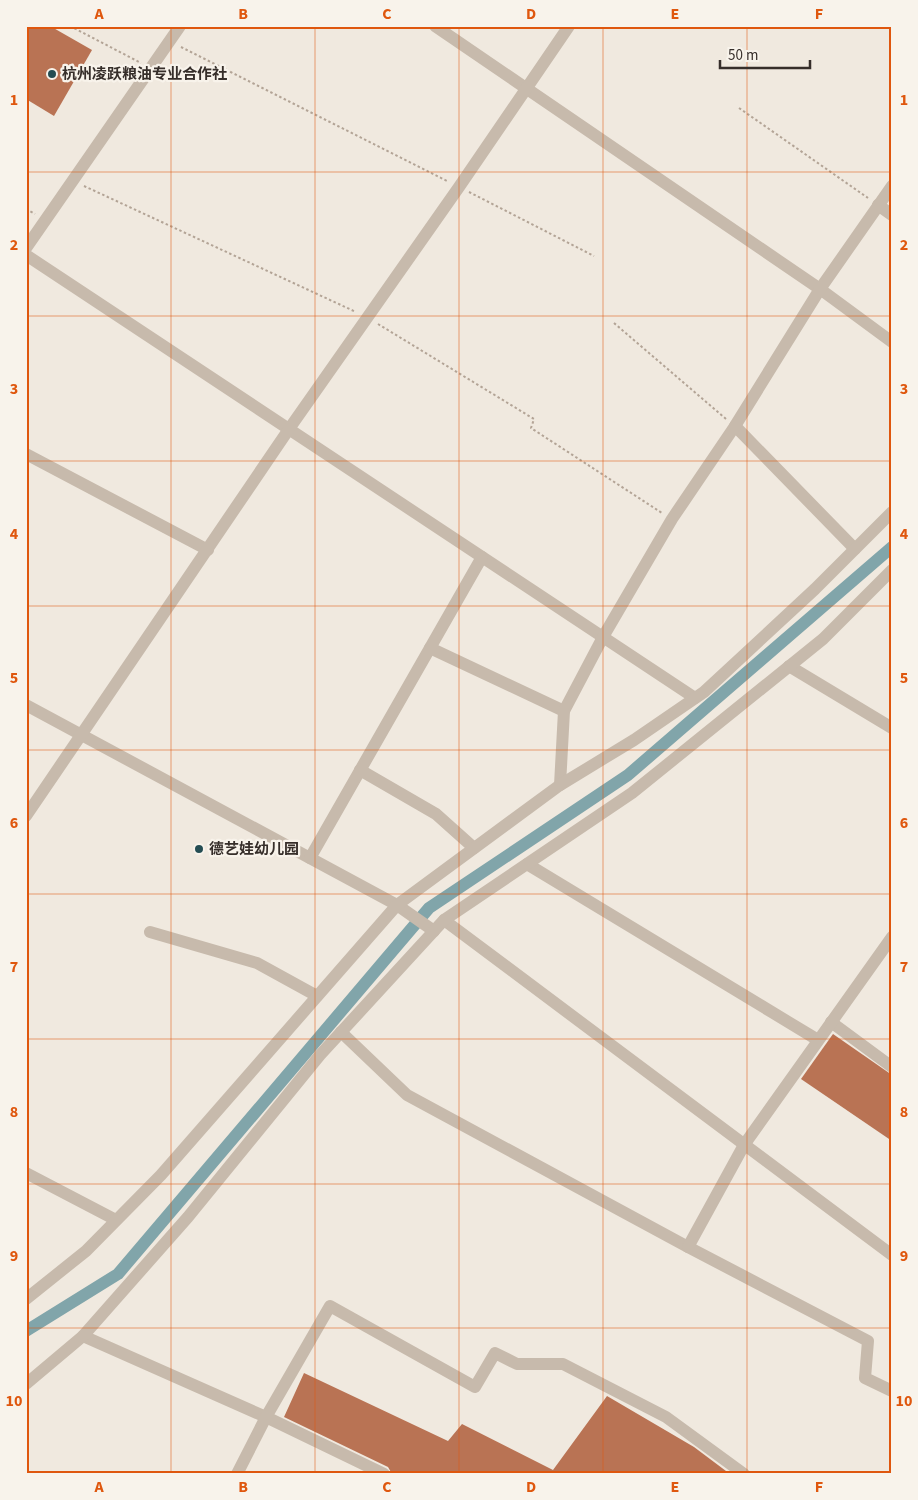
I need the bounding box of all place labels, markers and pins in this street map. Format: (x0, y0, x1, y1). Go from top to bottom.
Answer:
place label: 杭州凌跃粮油专业合作社 (62, 64, 227, 85)
marker: 杭州凌跃粮油专业合作社 (46, 68, 58, 80)
place label: 德艺娃幼儿园 (209, 839, 299, 860)
marker: 德艺娃幼儿园 (193, 843, 205, 855)

